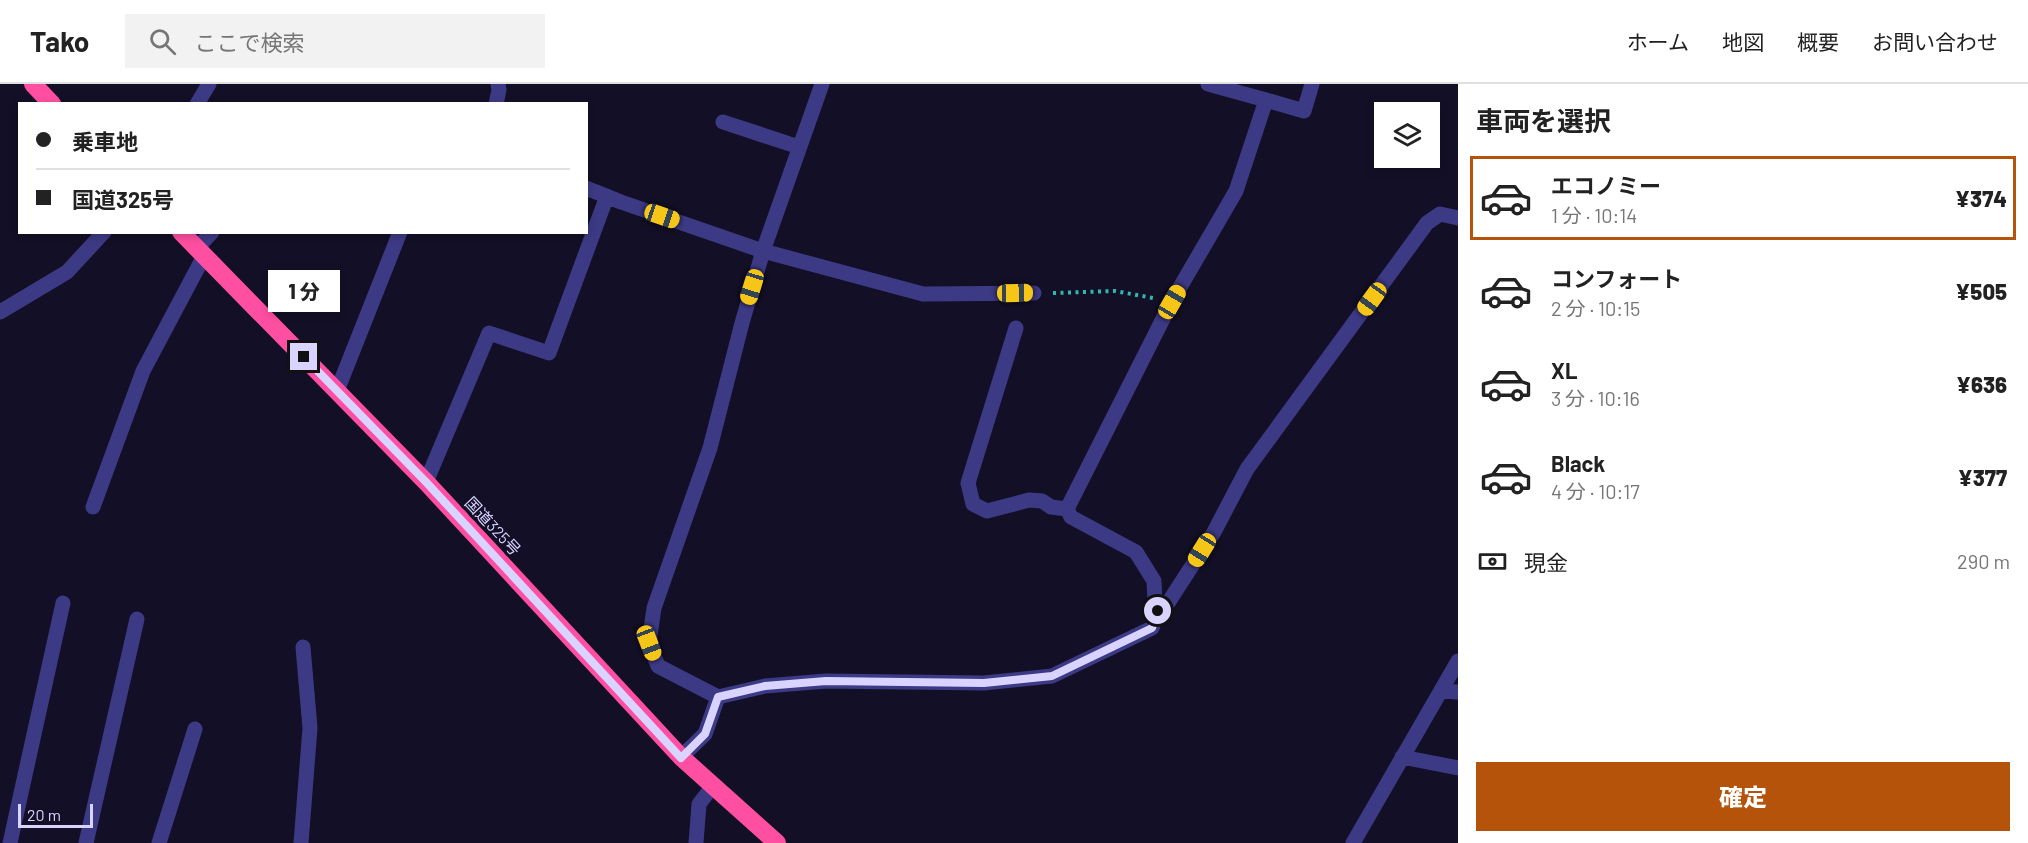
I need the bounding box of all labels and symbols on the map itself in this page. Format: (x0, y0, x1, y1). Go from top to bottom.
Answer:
car (642, 202, 682, 230)
car (738, 267, 766, 307)
callout: 1 分 (268, 270, 340, 312)
car (1354, 279, 1390, 319)
car (1155, 282, 1189, 322)
car (997, 284, 1033, 302)
route end (290, 343, 317, 370)
street label: 国道325号 (462, 492, 525, 559)
car (1185, 530, 1219, 570)
route start (1144, 597, 1171, 624)
car (634, 623, 664, 663)
scale bar (18, 801, 93, 828)

